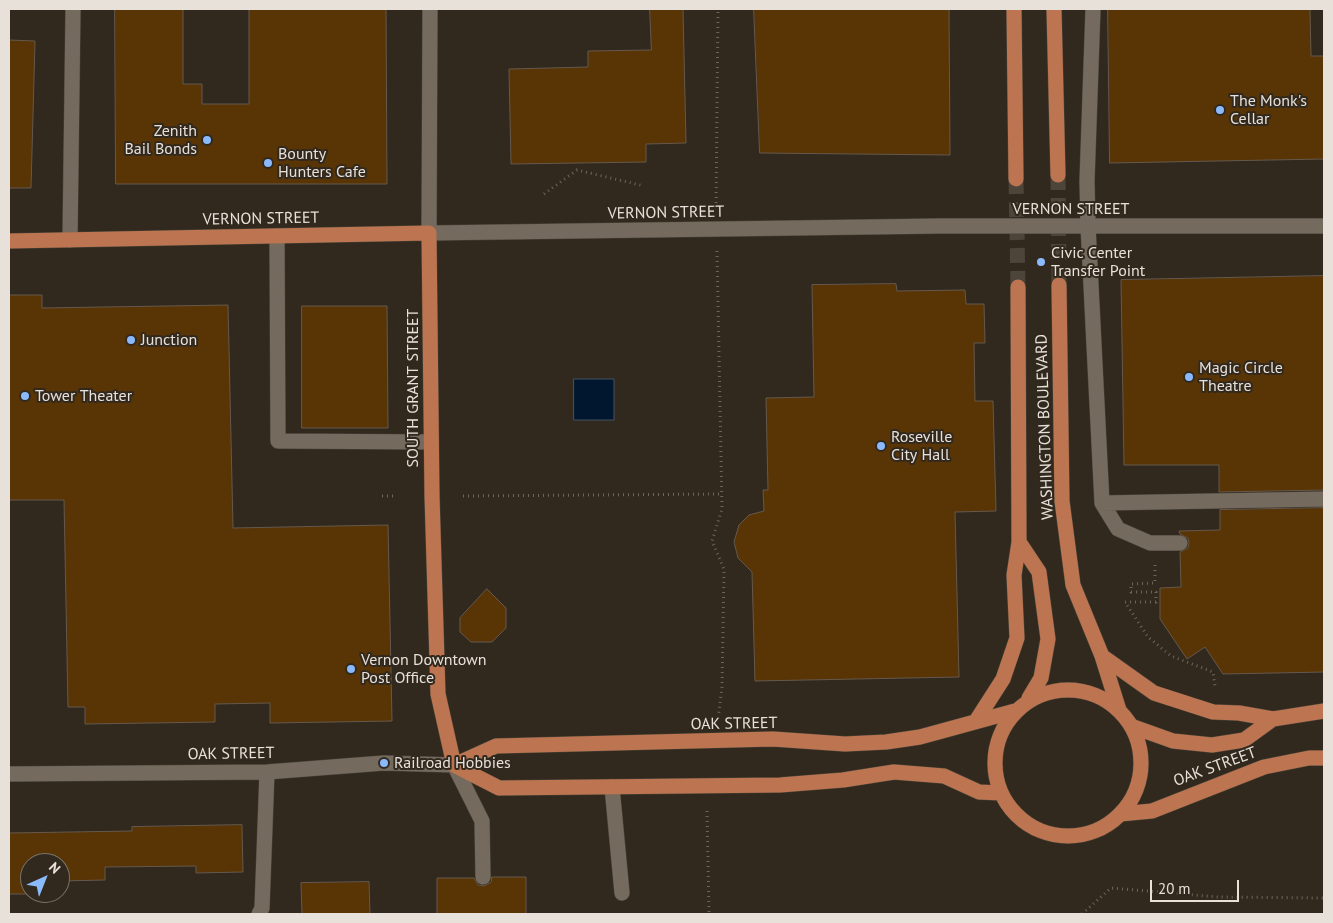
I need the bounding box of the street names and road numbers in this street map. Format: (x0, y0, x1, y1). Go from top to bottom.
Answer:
street label: VERNON STREET (1013, 199, 1129, 219)
street label: VERNON STREET (607, 202, 725, 224)
street label: VERNON STREET (202, 208, 320, 230)
street label: SOUTH GRANT STREET (403, 309, 423, 467)
street label: WASHINGTON BOULEVARD (1032, 334, 1058, 520)
street label: OAK STREET (690, 714, 778, 734)
street label: OAK STREET (1171, 743, 1259, 791)
street label: OAK STREET (187, 744, 275, 764)

